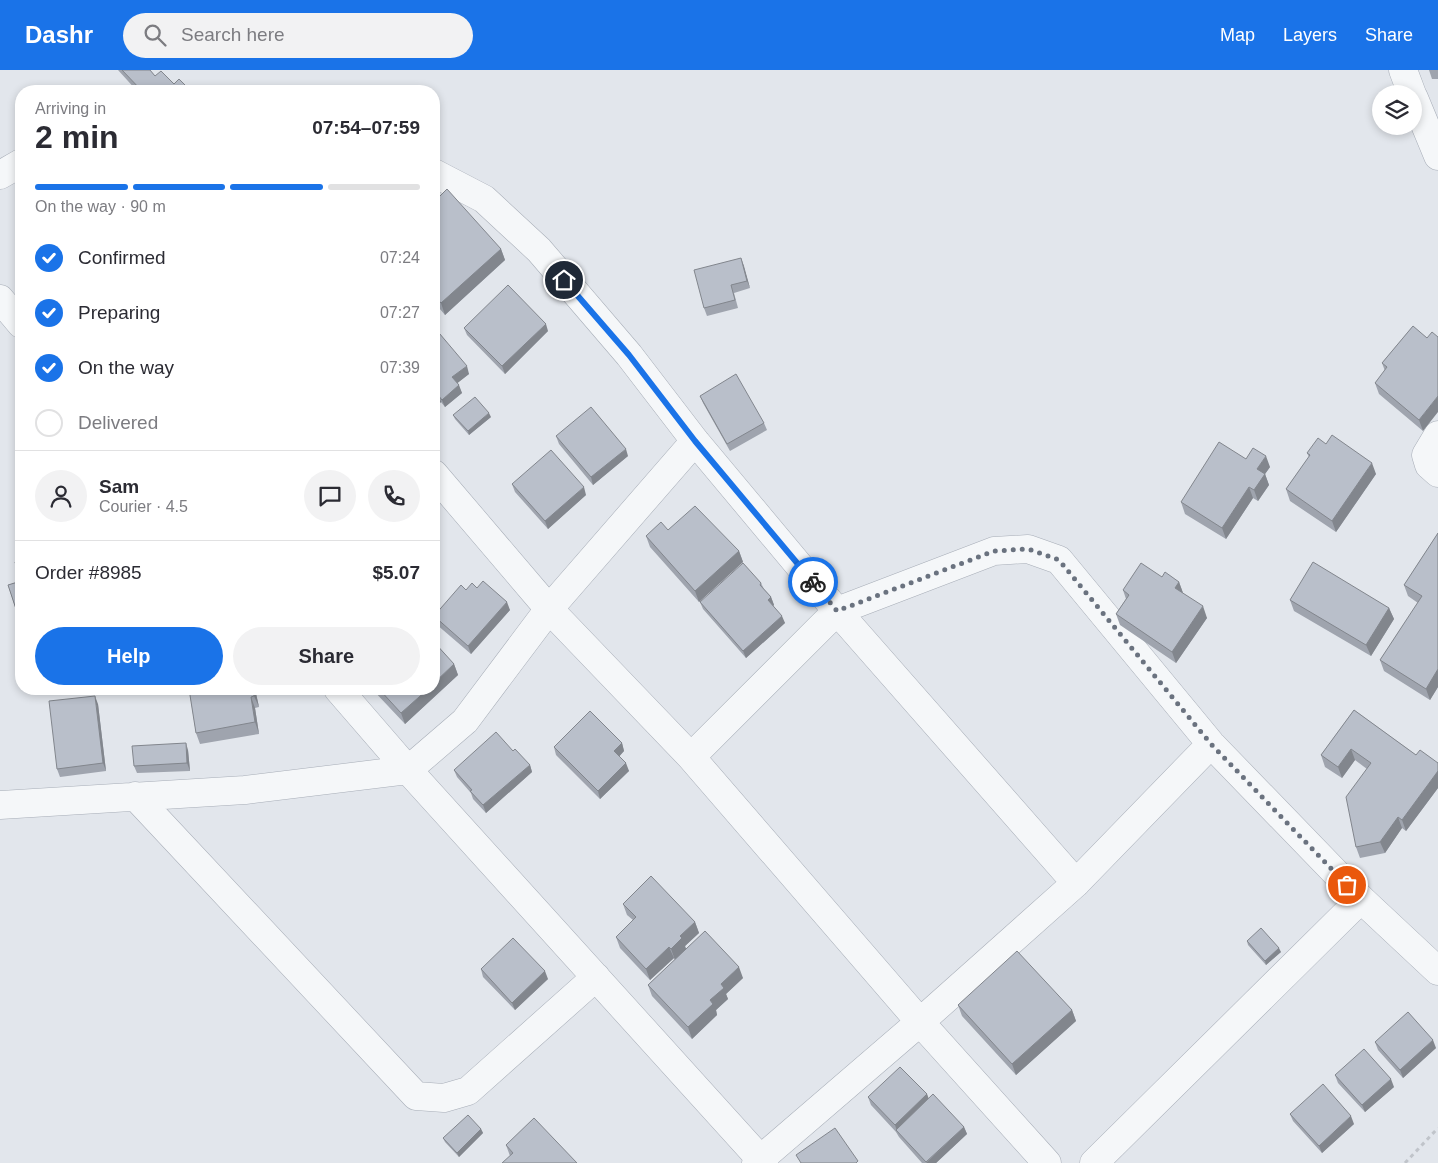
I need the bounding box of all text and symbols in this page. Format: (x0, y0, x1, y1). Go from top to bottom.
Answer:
search box (123, 13, 473, 58)
text: Dashr (25, 21, 93, 48)
icon: search (141, 21, 169, 49)
text: Search here (181, 24, 285, 45)
text: Map (1220, 25, 1255, 45)
text: Layers (1283, 25, 1337, 45)
text: Share (1365, 25, 1413, 45)
map controls (1372, 85, 1422, 135)
button: layers (1372, 85, 1422, 135)
text: Arriving in (35, 100, 106, 117)
text: 07:54–07:59 (312, 117, 420, 138)
text: 2 min (35, 119, 119, 155)
text: On the way · 90 m (35, 198, 166, 215)
icon: check (35, 244, 63, 272)
text: Confirmed (78, 247, 166, 268)
text: 07:24 (380, 249, 420, 266)
pin (543, 259, 585, 301)
icon: home (550, 266, 578, 294)
icon: check (35, 299, 63, 327)
text: Preparing (78, 302, 160, 323)
text: 07:27 (380, 304, 420, 321)
icon: check (35, 354, 63, 382)
text: On the way (78, 357, 174, 378)
text: 07:39 (380, 359, 420, 376)
text: Delivered (78, 412, 158, 433)
button: person (35, 470, 87, 522)
button: chat (304, 470, 356, 522)
button: phone (368, 470, 420, 522)
text: Sam (99, 476, 139, 497)
text: Courier · 4.5 (99, 498, 188, 515)
courier (788, 557, 838, 607)
text: Order #8985 (35, 562, 142, 583)
text: $5.07 (372, 562, 420, 583)
icon: bike (799, 568, 827, 596)
button: Help (35, 627, 223, 685)
button: Share (233, 627, 420, 685)
pin (1326, 864, 1368, 906)
icon: bag (1333, 871, 1361, 899)

